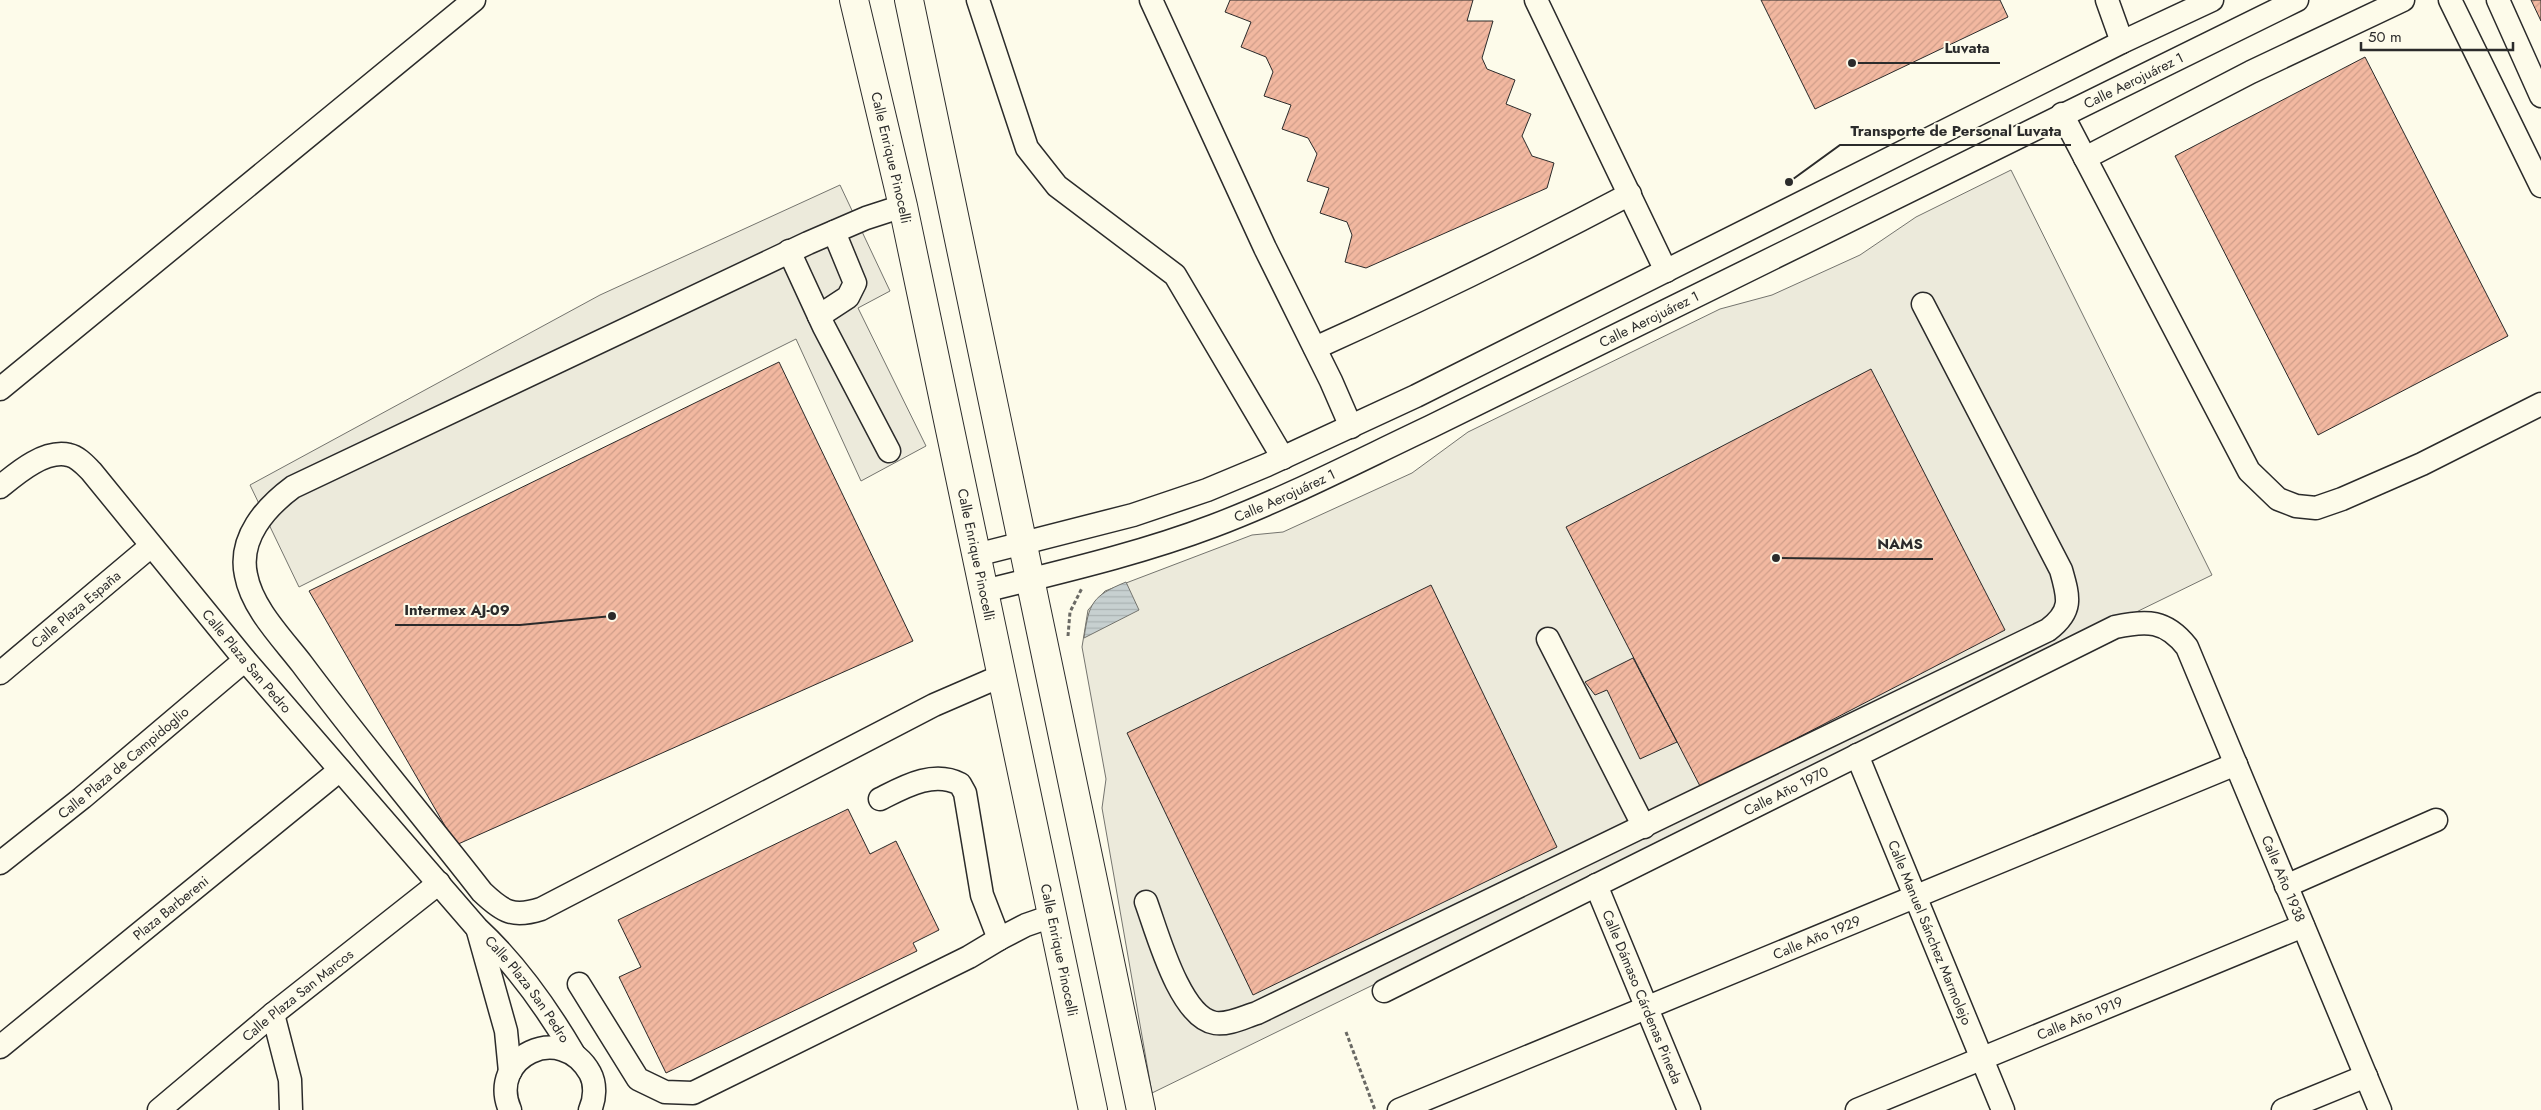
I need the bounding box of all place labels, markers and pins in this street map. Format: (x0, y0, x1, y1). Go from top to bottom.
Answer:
callout: Luvata (1935, 33, 2000, 63)
callout: Transporte de Personal Luvata (1840, 115, 2071, 145)
callout: NAMS (1867, 529, 1933, 559)
callout: Intermex AJ-09 (395, 595, 520, 625)

